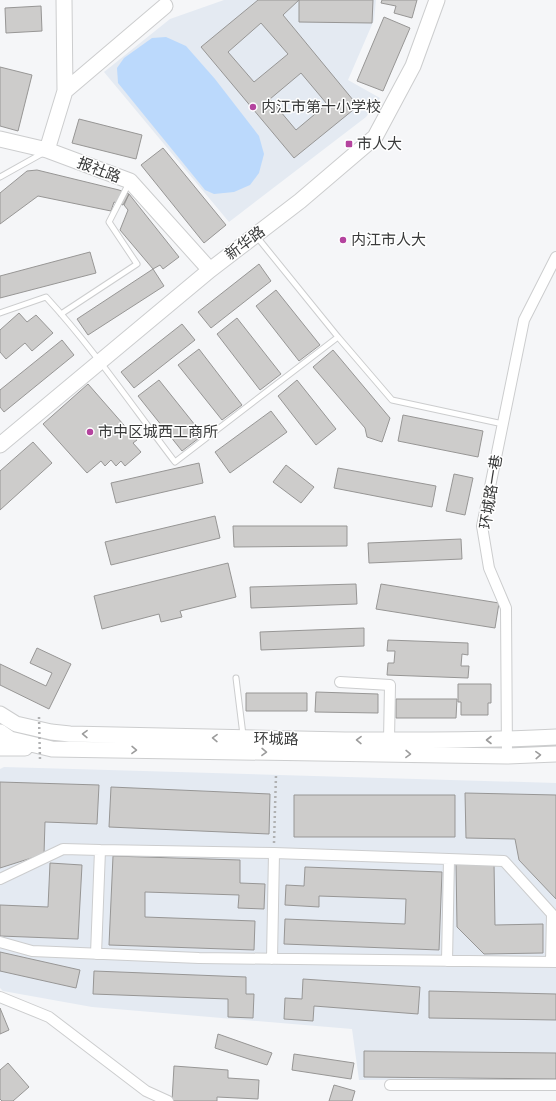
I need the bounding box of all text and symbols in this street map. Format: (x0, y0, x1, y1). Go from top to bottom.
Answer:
place label: 内江市第十小学校 (261, 98, 381, 116)
marker: 内江市第十小学校 (248, 102, 258, 112)
place label: 市人大 (357, 135, 402, 153)
marker: 市人大 (344, 139, 354, 149)
street label: 报社路 (75, 154, 123, 186)
street label: 新华路 (222, 222, 268, 264)
place label: 内江市人大 (351, 231, 426, 249)
marker: 内江市人大 (338, 235, 348, 245)
place label: 市中区城西工商所 (98, 423, 218, 441)
marker: 市中区城西工商所 (85, 427, 95, 437)
street label: 环城路一巷 (476, 454, 506, 530)
one-way arrow (82, 730, 88, 738)
street label: 环城路 (253, 730, 299, 748)
one-way arrow (212, 733, 218, 742)
one-way arrow (356, 736, 362, 744)
one-way arrow (486, 736, 492, 744)
one-way arrow (131, 746, 137, 754)
one-way arrow (261, 748, 267, 756)
one-way arrow (405, 750, 411, 758)
one-way arrow (535, 750, 541, 759)

